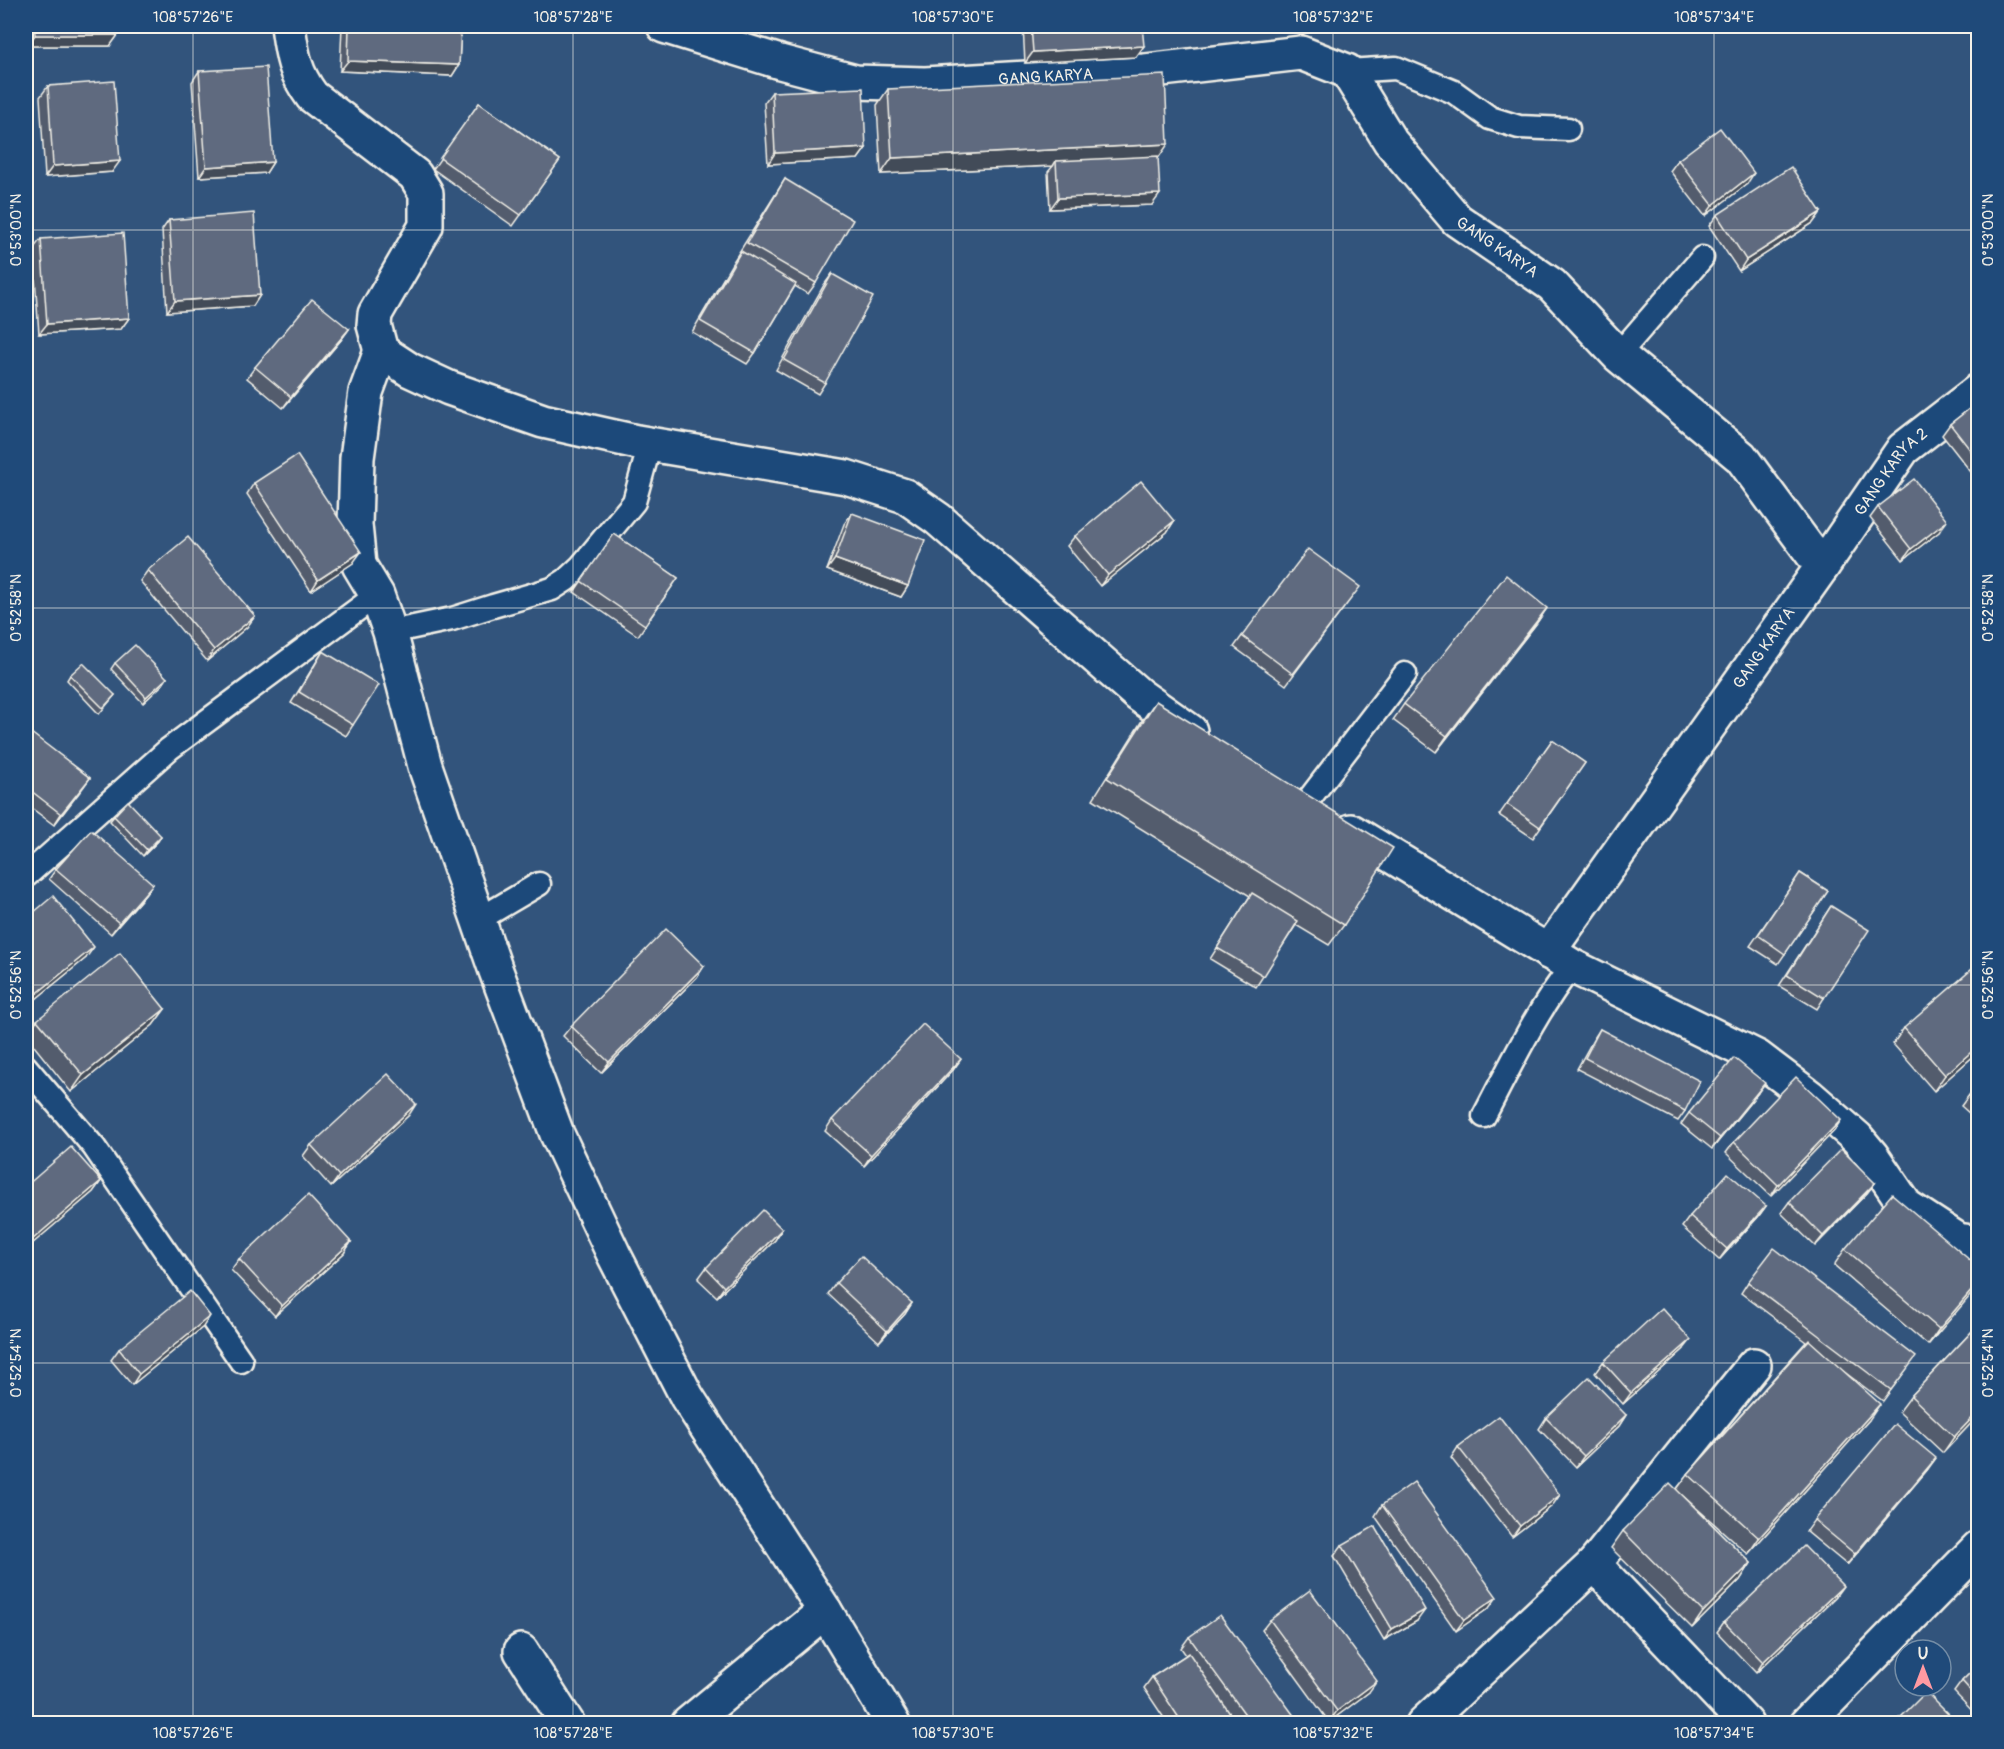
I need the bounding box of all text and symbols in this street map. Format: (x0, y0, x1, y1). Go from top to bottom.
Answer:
text: 108°57'26"E (153, 8, 233, 27)
text: 108°57'28"E (533, 8, 613, 27)
text: 108°57'30"E (912, 8, 994, 27)
text: 108°57'32"E (1293, 8, 1373, 27)
text: 108°57'34"E (1674, 8, 1754, 27)
street label: GANG KARYA (998, 64, 1094, 90)
text: 0°53'00"N (7, 193, 26, 267)
text: 0°53'00"N (1979, 193, 1998, 267)
street label: GANG KARYA (1452, 212, 1542, 282)
street label: GANG KARYA 2 (1850, 424, 1932, 520)
text: 0°52'58"N (7, 574, 26, 642)
text: 0°52'58"N (1979, 574, 1998, 642)
street label: GANG KARYA (1729, 603, 1799, 693)
text: 0°52'56"N (7, 950, 26, 1020)
text: 0°52'56"N (1979, 950, 1998, 1020)
text: 0°52'54"N (7, 1328, 26, 1398)
text: 0°52'54"N (1979, 1328, 1998, 1398)
north arrow (1893, 1638, 1953, 1698)
text: U (1918, 1644, 1929, 1664)
text: 108°57'26"E (153, 1724, 233, 1743)
text: 108°57'28"E (533, 1724, 613, 1743)
text: 108°57'30"E (912, 1724, 994, 1743)
text: 108°57'32"E (1293, 1724, 1373, 1743)
text: 108°57'34"E (1674, 1724, 1754, 1743)

